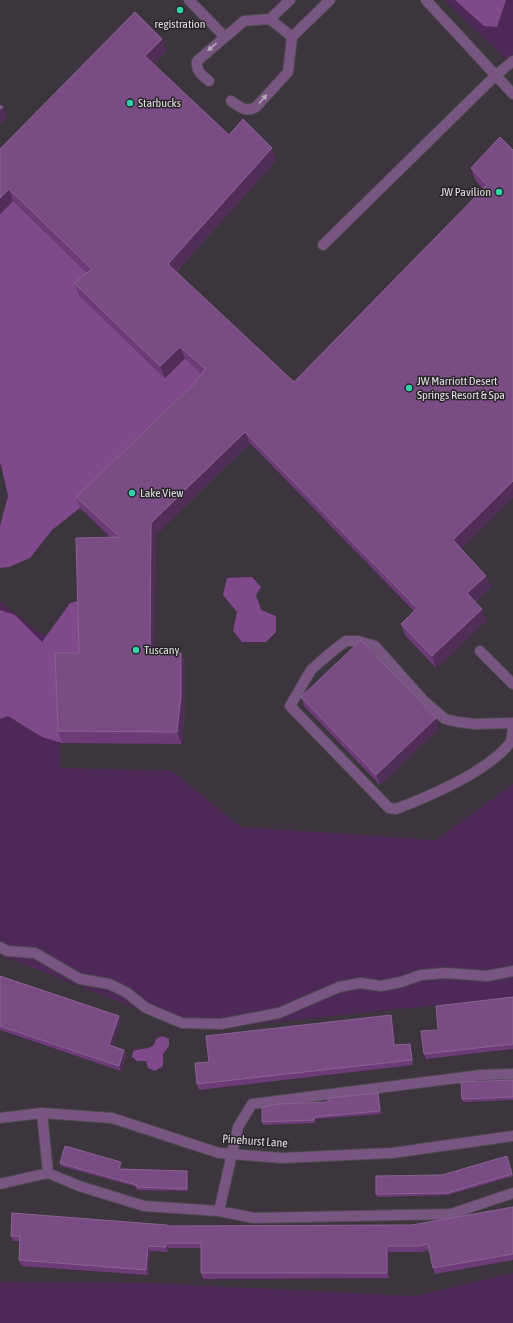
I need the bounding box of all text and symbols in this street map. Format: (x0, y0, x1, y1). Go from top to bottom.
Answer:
marker: registration (175, 5, 185, 15)
place label: registration (154, 17, 206, 31)
one-way arrow (207, 43, 218, 52)
one-way arrow (258, 94, 267, 105)
place label: Starbucks (138, 96, 181, 110)
marker: Starbucks (125, 98, 135, 108)
place label: JW Pavilion (440, 185, 491, 199)
marker: JW Pavilion (494, 187, 504, 197)
place label: JW Marriott Desert Springs Resort & Spa (417, 374, 505, 402)
marker: JW Marriott Desert Springs Resort & Spa (404, 383, 414, 393)
place label: Lake View (140, 486, 184, 500)
marker: Lake View (127, 488, 137, 498)
place label: Tuscany (144, 643, 180, 657)
marker: Tuscany (131, 645, 141, 655)
street label: Pinehurst Lane (222, 1132, 288, 1150)

